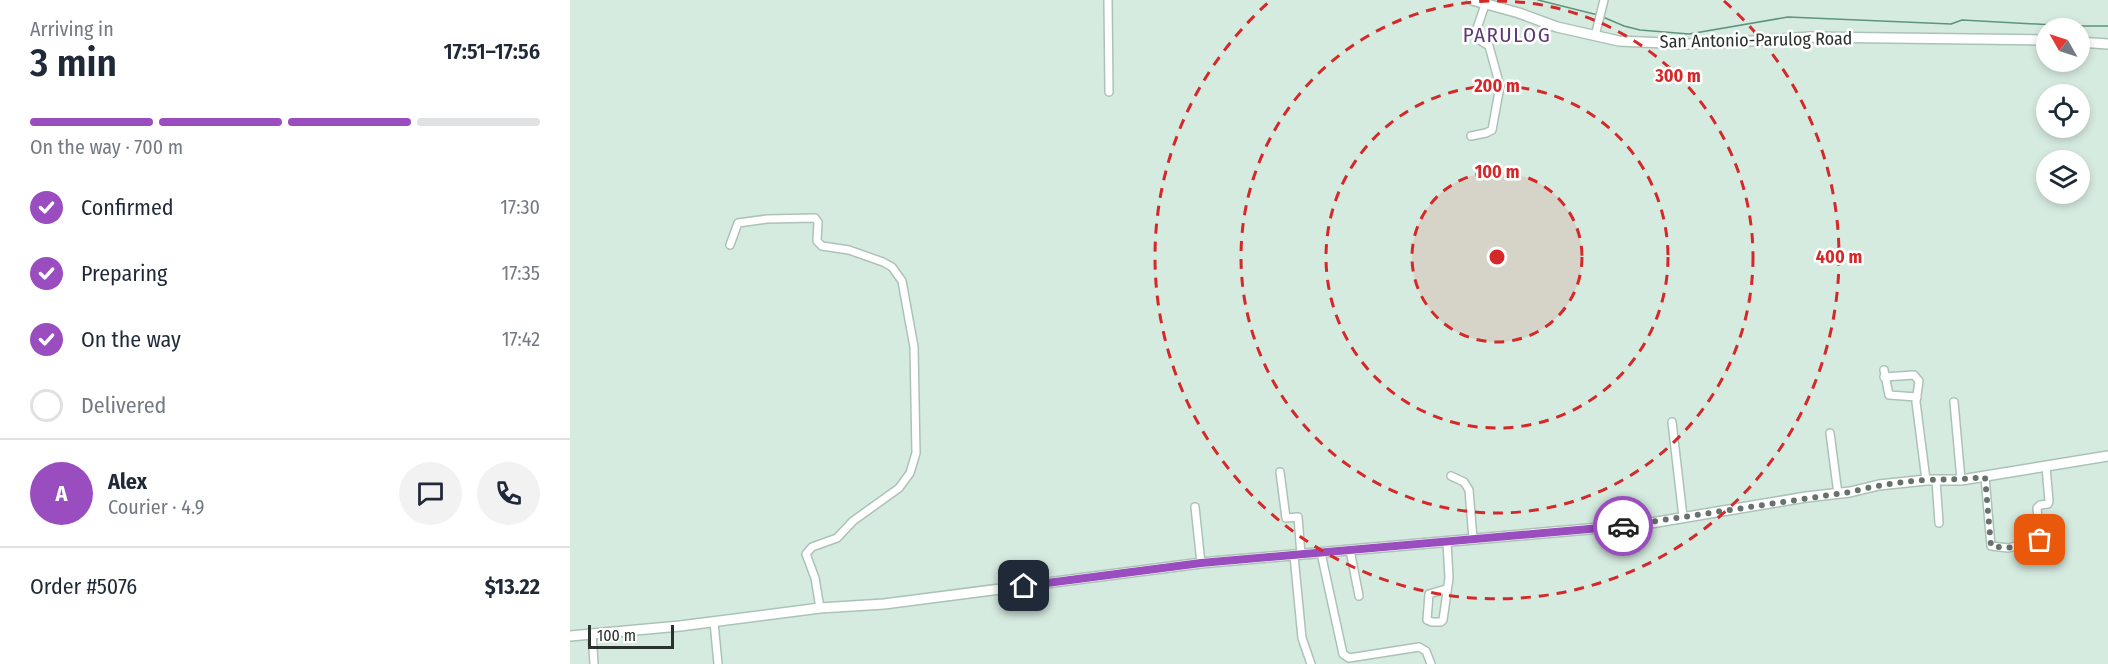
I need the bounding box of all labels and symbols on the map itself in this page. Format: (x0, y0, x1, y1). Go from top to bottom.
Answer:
north arrow (2036, 18, 2090, 72)
district label: PARULOG (1463, 22, 1551, 48)
street label: San Antonio-Parulog Road (1659, 27, 1853, 53)
text: 300 m (1654, 65, 1701, 87)
text: 200 m (1473, 75, 1520, 97)
text: 100 m (1475, 161, 1519, 183)
text: 400 m (1816, 246, 1862, 268)
centre of rings (1487, 247, 1507, 267)
courier (1593, 496, 1653, 556)
pin (2014, 514, 2065, 565)
pin (998, 560, 1049, 611)
scale bar (588, 622, 674, 650)

